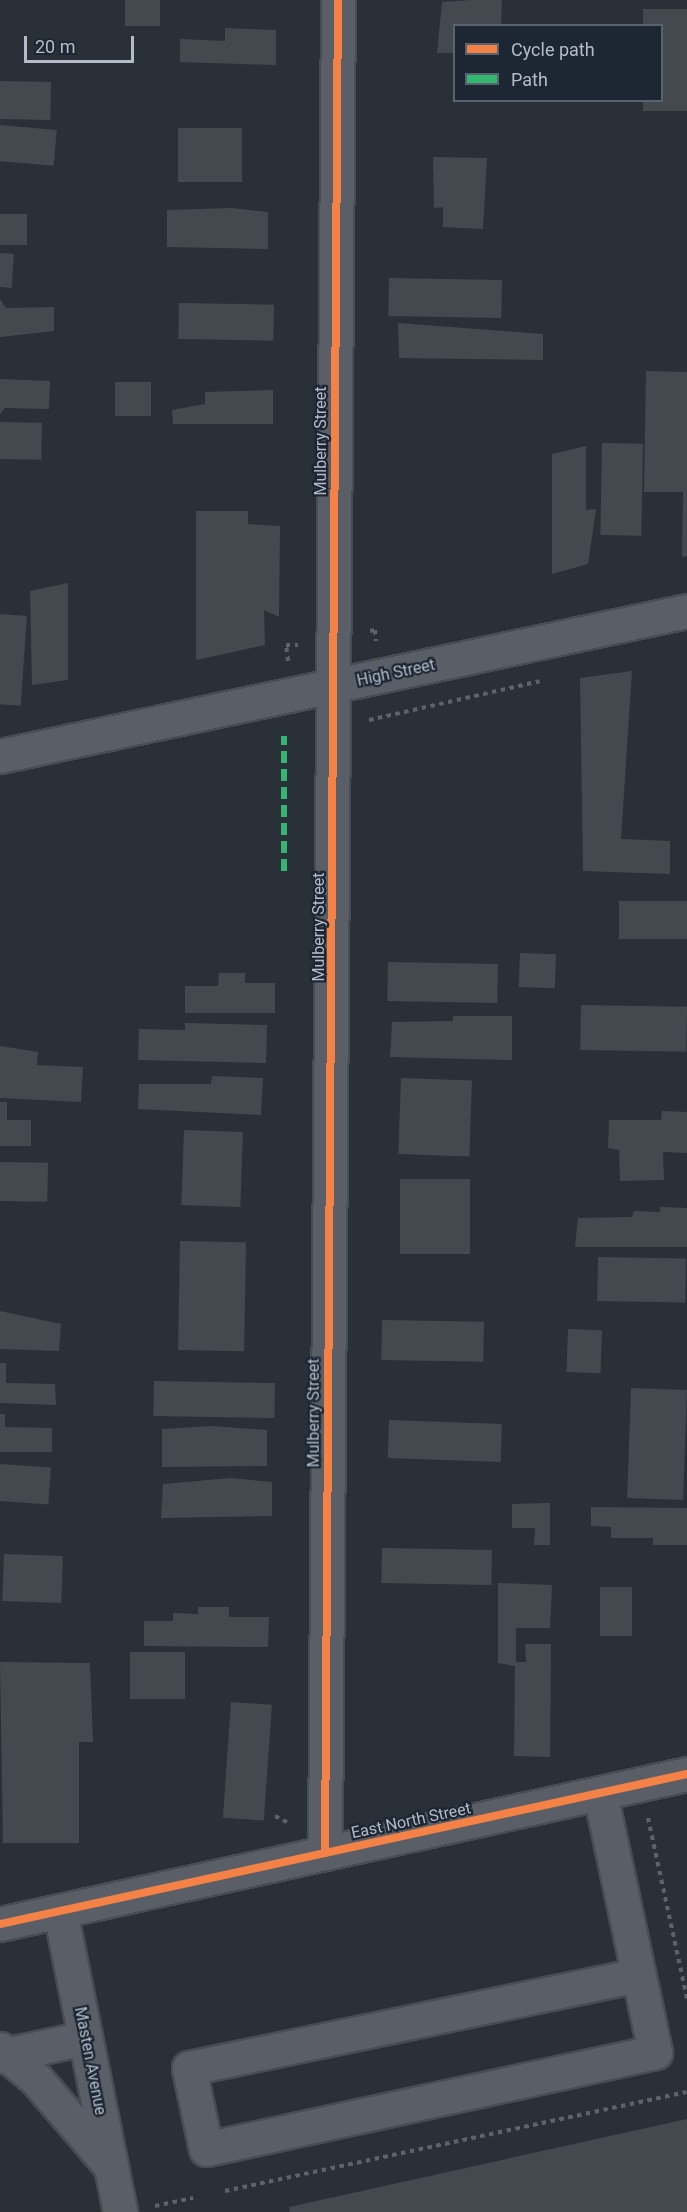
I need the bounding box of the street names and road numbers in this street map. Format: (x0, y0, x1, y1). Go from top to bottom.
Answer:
street label: Mulberry Street (311, 387, 331, 495)
street label: High Street (355, 655, 437, 691)
street label: Mulberry Street (309, 873, 329, 981)
street label: Mulberry Street (304, 1359, 324, 1467)
street label: East North Street (349, 1799, 473, 1843)
street label: Masten Avenue (70, 2005, 110, 2117)

